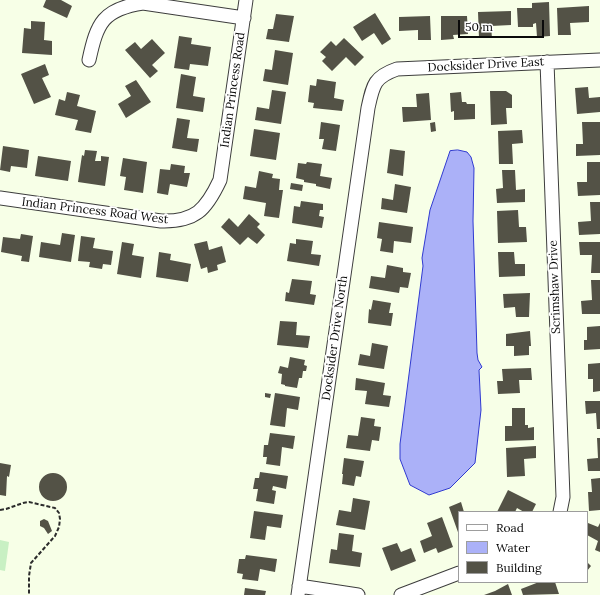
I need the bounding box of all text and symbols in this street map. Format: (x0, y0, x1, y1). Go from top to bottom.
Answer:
scale bar (460, 12, 546, 38)
text: 50 m (465, 19, 493, 34)
street label: Indian Princess Road (218, 31, 248, 149)
street label: Docksider Drive East (427, 55, 545, 75)
street label: Indian Princess Road West (21, 195, 169, 227)
street label: Scrimshaw Drive (546, 240, 564, 334)
street label: Docksider Drive North (319, 275, 351, 401)
legend (458, 511, 588, 583)
text: Road (496, 520, 524, 535)
text: Water (496, 540, 530, 555)
text: Building (496, 560, 542, 575)

